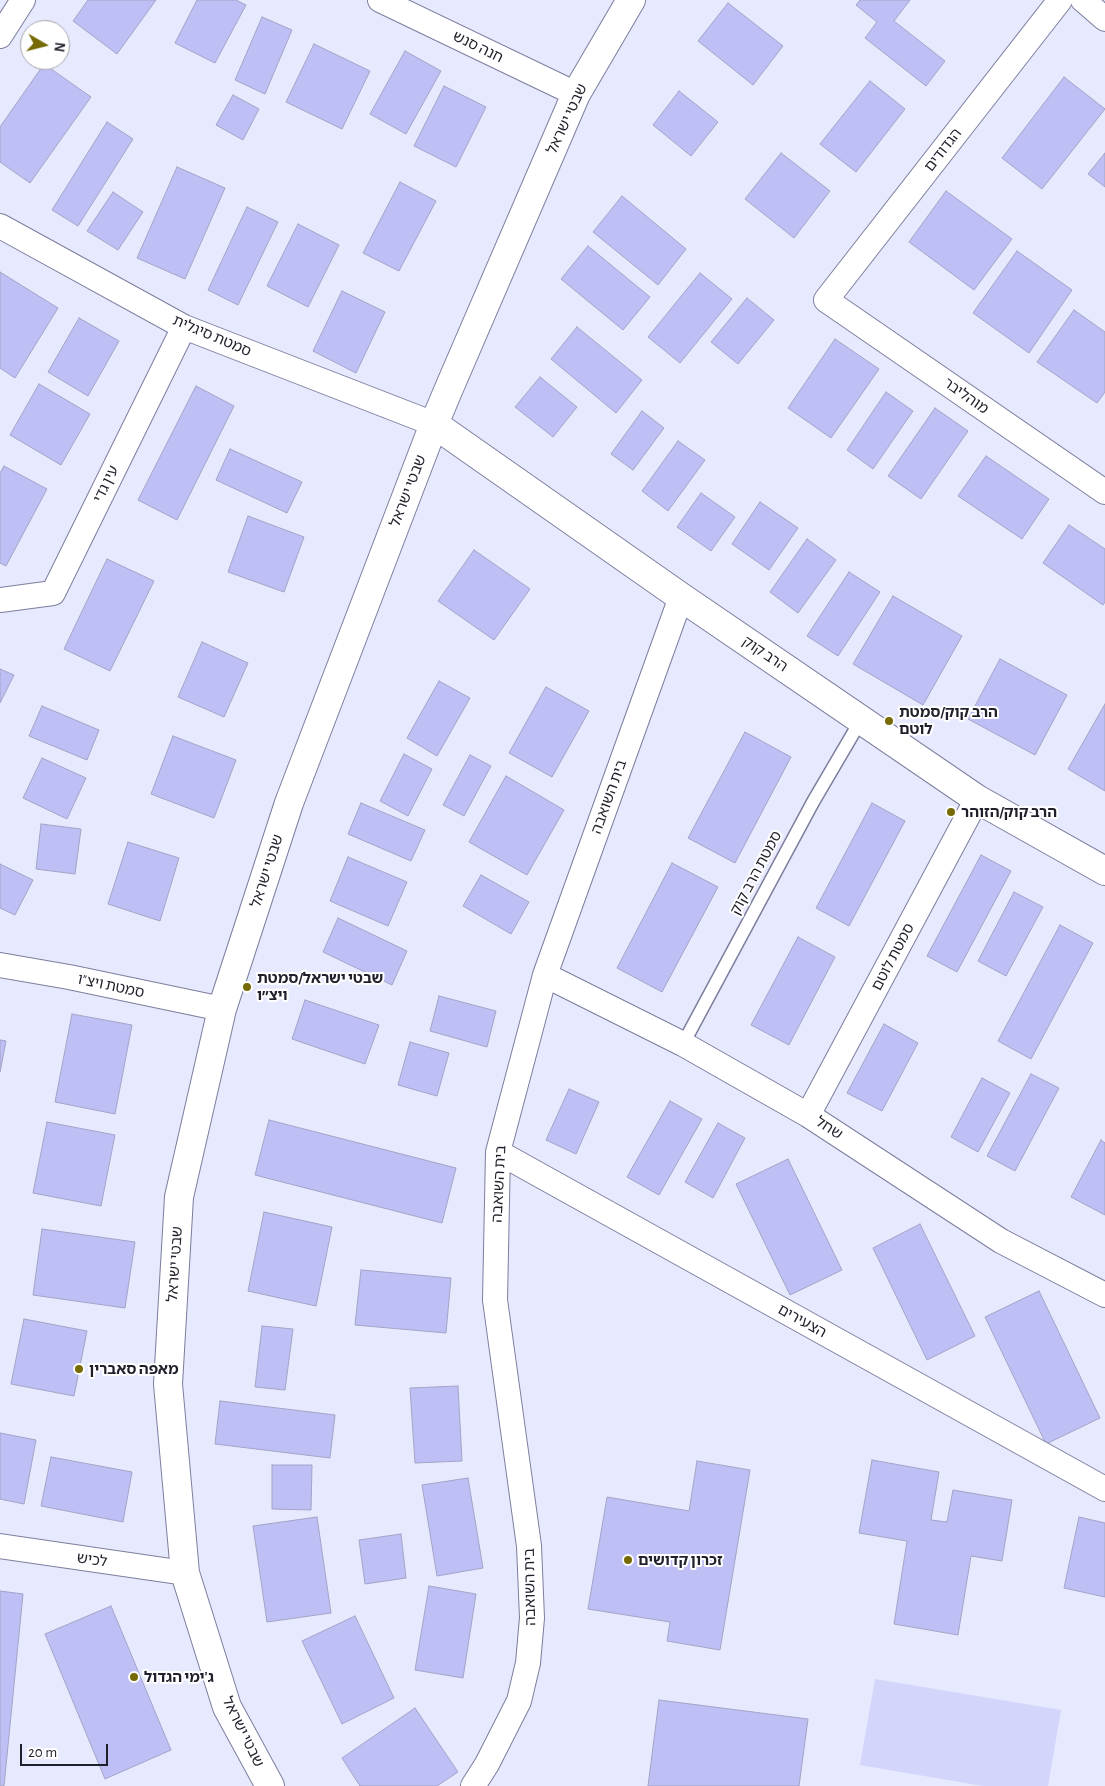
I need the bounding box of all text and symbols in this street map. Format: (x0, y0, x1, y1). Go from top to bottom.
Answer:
north arrow (20, 20, 70, 70)
street label: חנה סנש (450, 27, 506, 67)
text: N (51, 41, 66, 53)
street label: שבטי ישראל (543, 81, 591, 157)
street label: הגדודים (921, 125, 965, 175)
street label: סמטת סיגלית (170, 311, 254, 361)
street label: מוהליבר (940, 374, 992, 418)
street label: שבטי ישראל (386, 452, 430, 530)
street label: עין גדי (89, 463, 123, 505)
street label: הרב קוק (739, 632, 791, 676)
place label: הרב קוק/סמטת לוטם (899, 703, 998, 738)
marker: הרב קוק/סמטת לוטם (883, 715, 895, 727)
street label: בית השואבה (587, 757, 631, 837)
place label: הרב קוק/הזוהר (961, 803, 1057, 821)
marker: הרב קוק/הזוהר (945, 806, 957, 818)
street label: סמטת הרב קוק (726, 828, 786, 918)
street label: שבטי ישראל (247, 832, 287, 910)
street label: סמטת לוטם (868, 920, 918, 994)
place label: שבטי ישראל/סמטת ויצ״ו (257, 969, 383, 1004)
street label: סמטת ויצ"ו (76, 970, 146, 1002)
marker: שבטי ישראל/סמטת ויצ״ו (241, 981, 253, 993)
street label: שחל (812, 1113, 846, 1143)
street label: בית השואבה (488, 1145, 510, 1223)
street label: שבטי ישראל (163, 1226, 187, 1302)
street label: הצעירים (775, 1300, 829, 1342)
place label: מאפה סאברין (89, 1360, 178, 1378)
marker: מאפה סאברין (73, 1363, 85, 1375)
street label: בית השואבה (520, 1548, 540, 1626)
street label: לכיש (76, 1549, 108, 1571)
place label: זכרון קדושים (638, 1551, 723, 1569)
marker: זכרון קדושים (622, 1554, 634, 1566)
place label: ג'ימי הגדול (144, 1668, 214, 1686)
marker: ג'ימי הגדול (128, 1671, 140, 1683)
street label: שבטי ישראל (218, 1694, 268, 1770)
scale bar (22, 1734, 110, 1766)
text: 20 m (28, 1745, 57, 1760)

